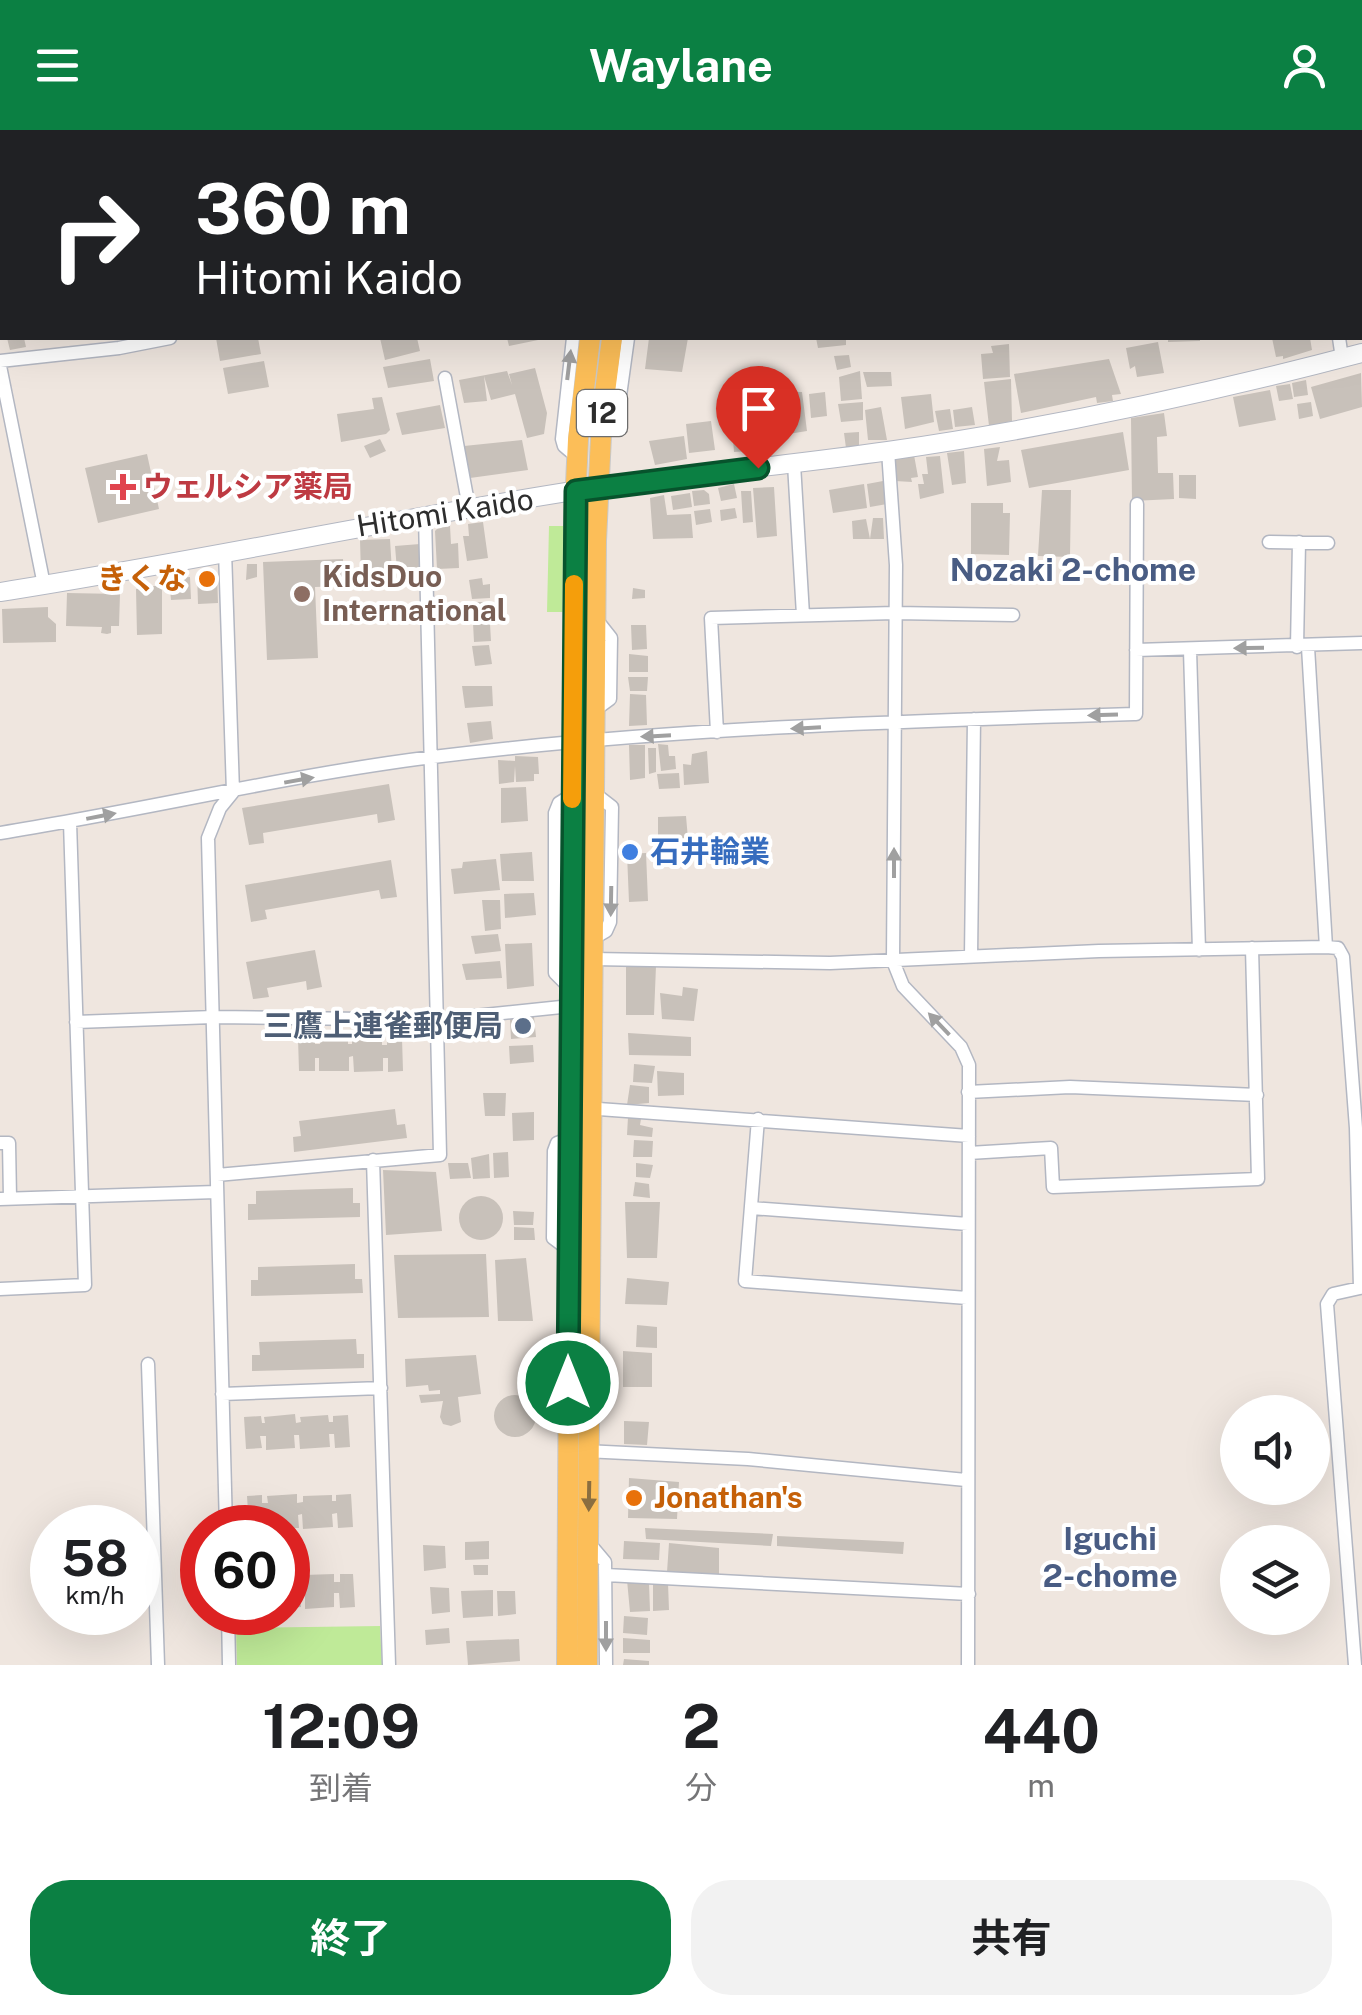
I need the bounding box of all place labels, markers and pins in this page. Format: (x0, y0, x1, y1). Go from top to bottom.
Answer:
pin (716, 366, 801, 469)
place label: ウェルシア薬局 (143, 468, 353, 504)
marker: ウェルシア薬局 (112, 476, 134, 498)
place label: KidsDuo International (322, 558, 507, 628)
place label: きくな (97, 560, 187, 596)
marker: きくな (196, 568, 218, 590)
marker: KidsDuo International (291, 583, 313, 605)
place label: 石井輪業 (650, 833, 770, 869)
marker: 石井輪業 (619, 841, 641, 863)
place label: 三鷹上連雀郵便局 (263, 1007, 503, 1043)
marker: 三鷹上連雀郵便局 (512, 1015, 534, 1037)
place label: Jonathan's (654, 1479, 803, 1515)
marker: Jonathan's (623, 1487, 645, 1509)

